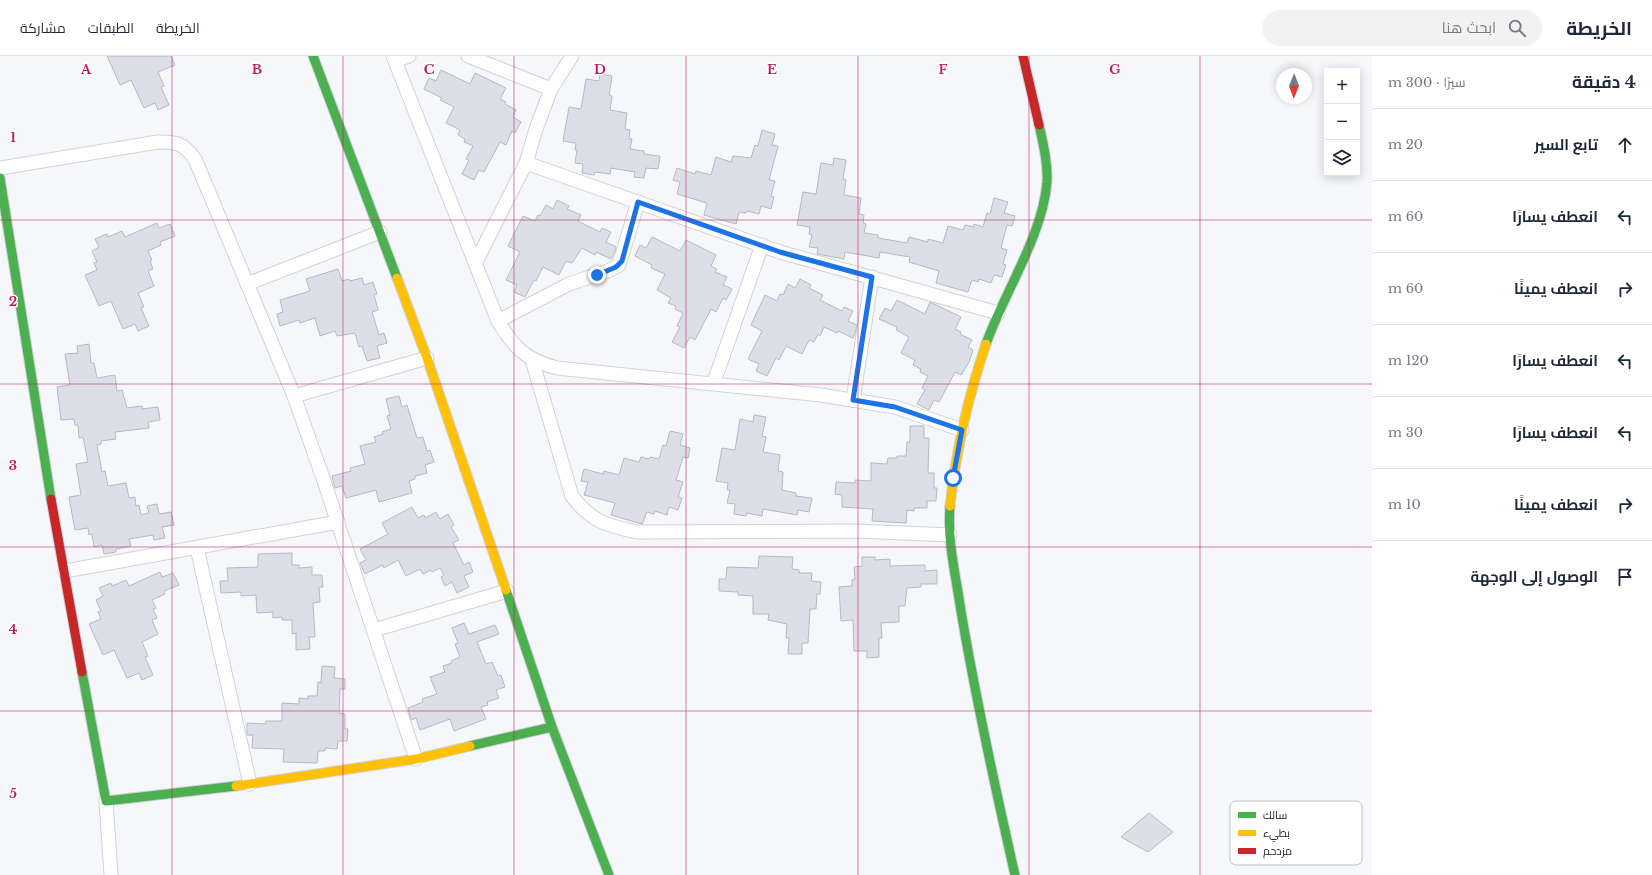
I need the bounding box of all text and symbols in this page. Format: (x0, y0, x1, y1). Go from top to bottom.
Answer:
search box (1262, 10, 1542, 46)
icon: search (1506, 17, 1528, 39)
text: الخريطة (1566, 17, 1632, 40)
text: ابحث هنا (1442, 18, 1496, 37)
text: مشاركة (20, 19, 66, 37)
text: الطبقات (88, 19, 134, 37)
text: الخريطة (156, 19, 200, 37)
text: A (80, 61, 92, 78)
text: B (252, 61, 262, 78)
text: C (424, 61, 435, 78)
text: D (594, 61, 606, 78)
text: E (767, 61, 777, 78)
text: F (939, 61, 948, 78)
text: G (1109, 61, 1121, 78)
north arrow (1276, 68, 1312, 104)
map controls (1324, 68, 1360, 176)
button: + (1324, 68, 1360, 104)
text: 4 دقيقة (1572, 72, 1636, 93)
text: سيرًا · 300 m (1388, 74, 1465, 91)
button: − (1324, 104, 1360, 140)
text: 1 (10, 129, 16, 146)
icon: ahead (1614, 134, 1636, 156)
text: تابع السير (1534, 135, 1598, 154)
text: 20 m (1388, 136, 1423, 153)
button: layers (1324, 140, 1360, 176)
icon: left (1614, 206, 1636, 228)
text: انعطف يسارًا (1512, 207, 1598, 226)
text: 60 m (1388, 208, 1423, 225)
route end (588, 266, 606, 284)
icon: right (1614, 278, 1636, 300)
text: انعطف يمينًا (1514, 279, 1598, 298)
text: 60 m (1388, 280, 1423, 297)
text: 2 (9, 293, 17, 310)
icon: left (1614, 350, 1636, 372)
text: انعطف يسارًا (1512, 351, 1598, 370)
text: 120 m (1388, 352, 1429, 369)
icon: left (1614, 422, 1636, 444)
text: انعطف يسارًا (1512, 423, 1598, 442)
text: 30 m (1388, 424, 1423, 441)
text: 3 (9, 457, 17, 474)
route start (944, 469, 962, 487)
icon: right (1614, 494, 1636, 516)
text: انعطف يمينًا (1514, 495, 1598, 514)
text: 10 m (1388, 496, 1421, 513)
icon: arrive (1614, 566, 1636, 588)
text: الوصول إلى الوجهة (1471, 567, 1598, 586)
text: 4 (9, 621, 18, 638)
text: 5 (9, 785, 17, 802)
legend (1230, 801, 1362, 865)
text: سالك (1263, 808, 1287, 822)
text: بطيء (1263, 826, 1290, 842)
text: مزدحم (1263, 844, 1292, 859)

